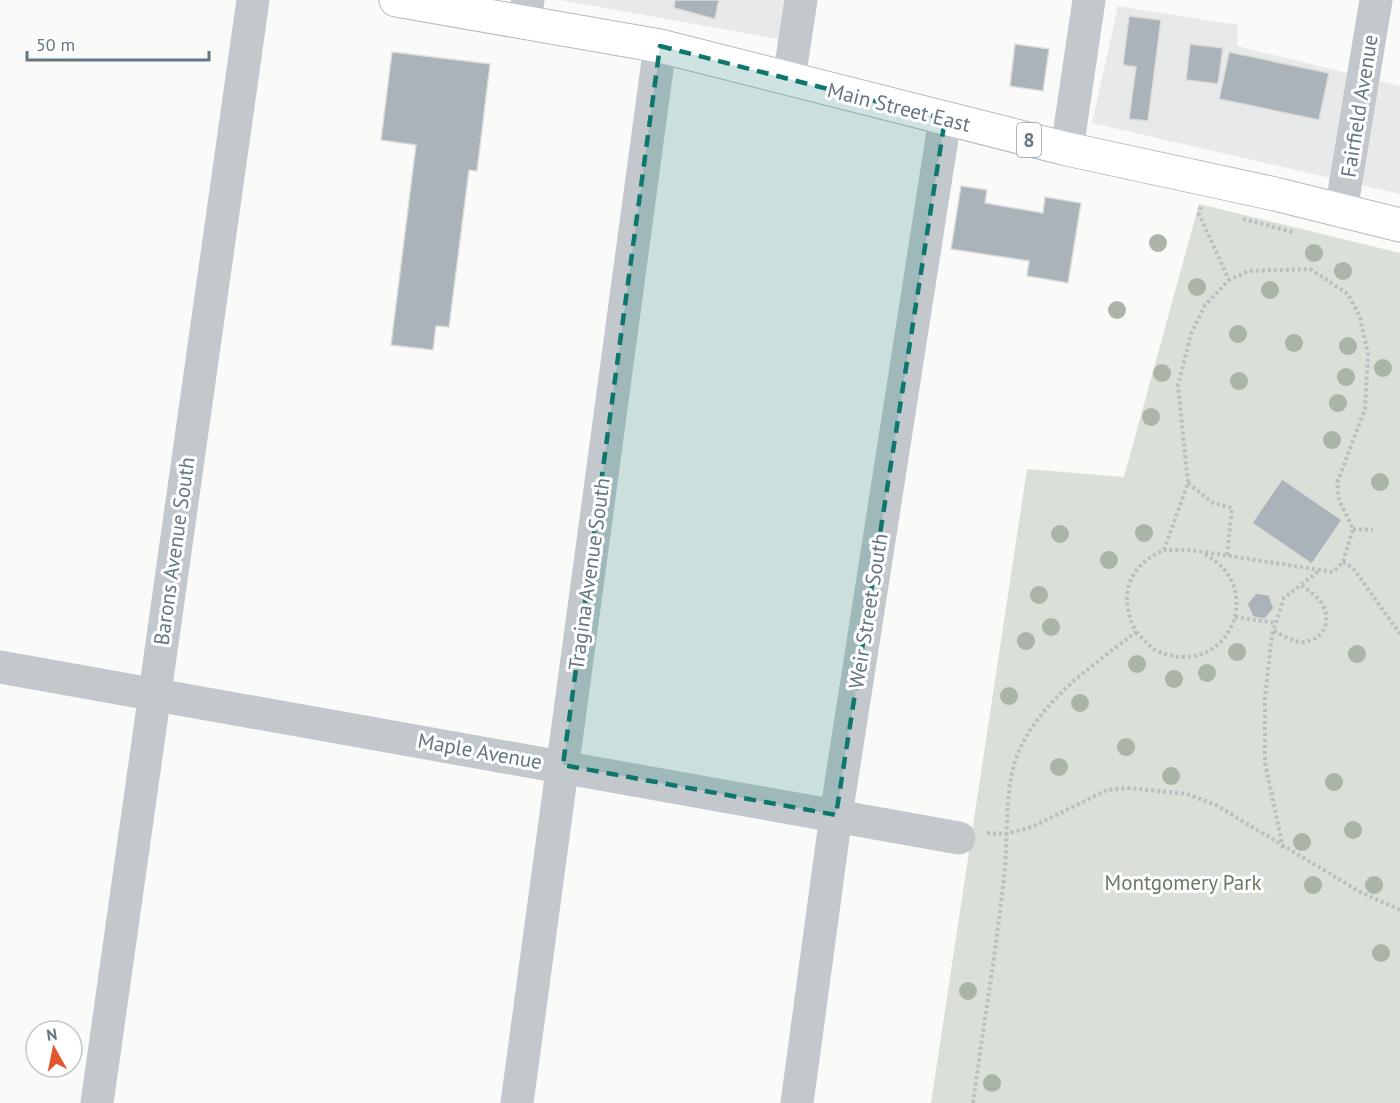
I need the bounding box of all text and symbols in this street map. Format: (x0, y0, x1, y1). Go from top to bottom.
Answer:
scale bar (27, 24, 208, 62)
text: 50 m (36, 33, 75, 56)
street label: Fairfield Avenue (1334, 33, 1384, 179)
street label: Main Street East (825, 76, 973, 138)
road number: 8 (1017, 123, 1041, 157)
street label: Barons Avenue South (147, 455, 201, 647)
street label: Tragina Avenue South (562, 476, 616, 672)
street label: Weir Street South (842, 531, 894, 691)
street label: Maple Avenue (416, 727, 544, 775)
park label: Montgomery Park (1105, 869, 1261, 896)
north arrow (24, 1019, 84, 1079)
text: N (45, 1023, 58, 1045)

